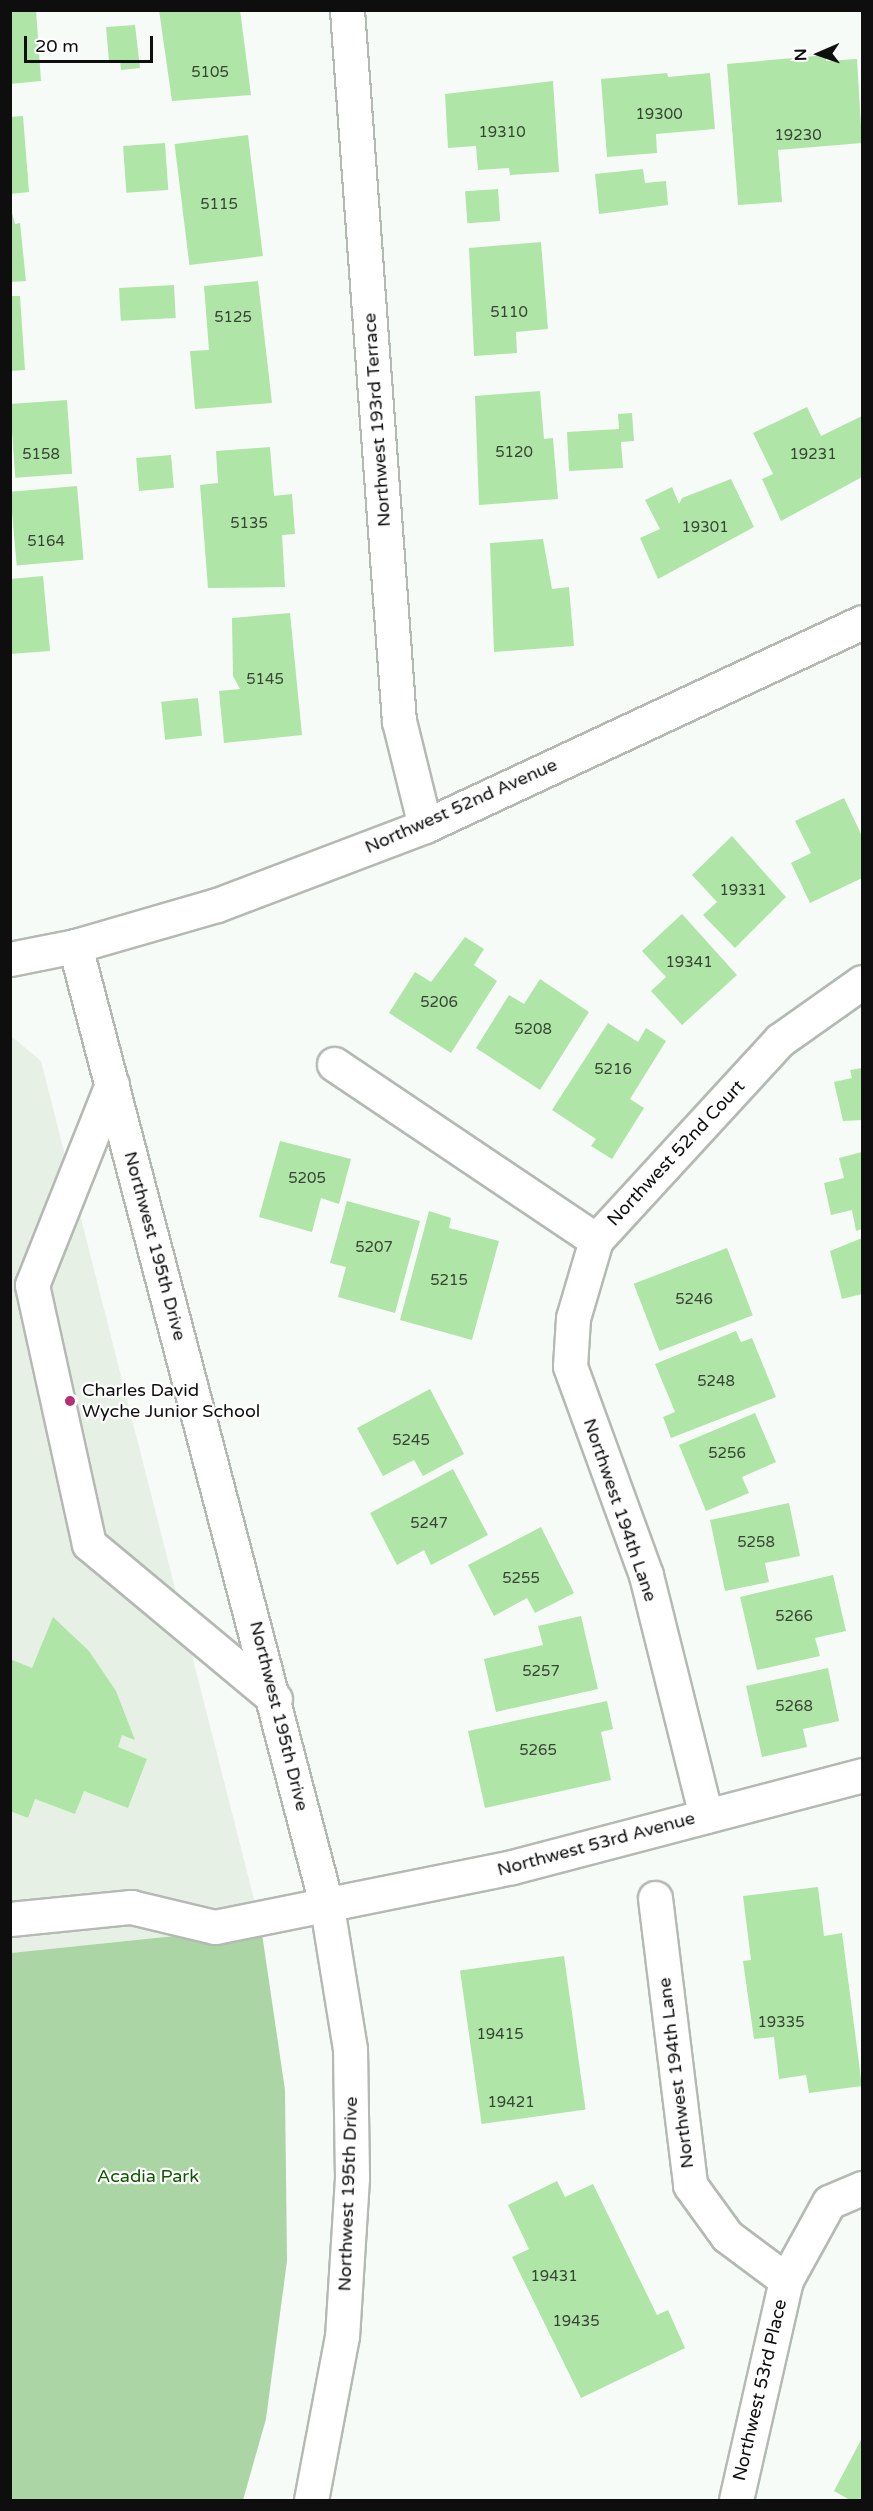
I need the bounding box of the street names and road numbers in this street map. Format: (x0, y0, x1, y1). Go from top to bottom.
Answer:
street label: Northwest 193rd Terrace (359, 312, 395, 528)
street label: Northwest 52nd Avenue (362, 754, 560, 858)
street label: Northwest 52nd Court (603, 1076, 749, 1230)
street label: Northwest 195th Drive (119, 1149, 191, 1343)
street label: Northwest 194th Lane (578, 1416, 662, 1604)
street label: Northwest 195th Drive (245, 1619, 313, 1813)
street label: Northwest 53rd Avenue (495, 1807, 697, 1881)
street label: Northwest 194th Lane (654, 1976, 698, 2170)
street label: Northwest 195th Drive (334, 2096, 362, 2292)
street label: Northwest 53rd Place (729, 2297, 791, 2483)

